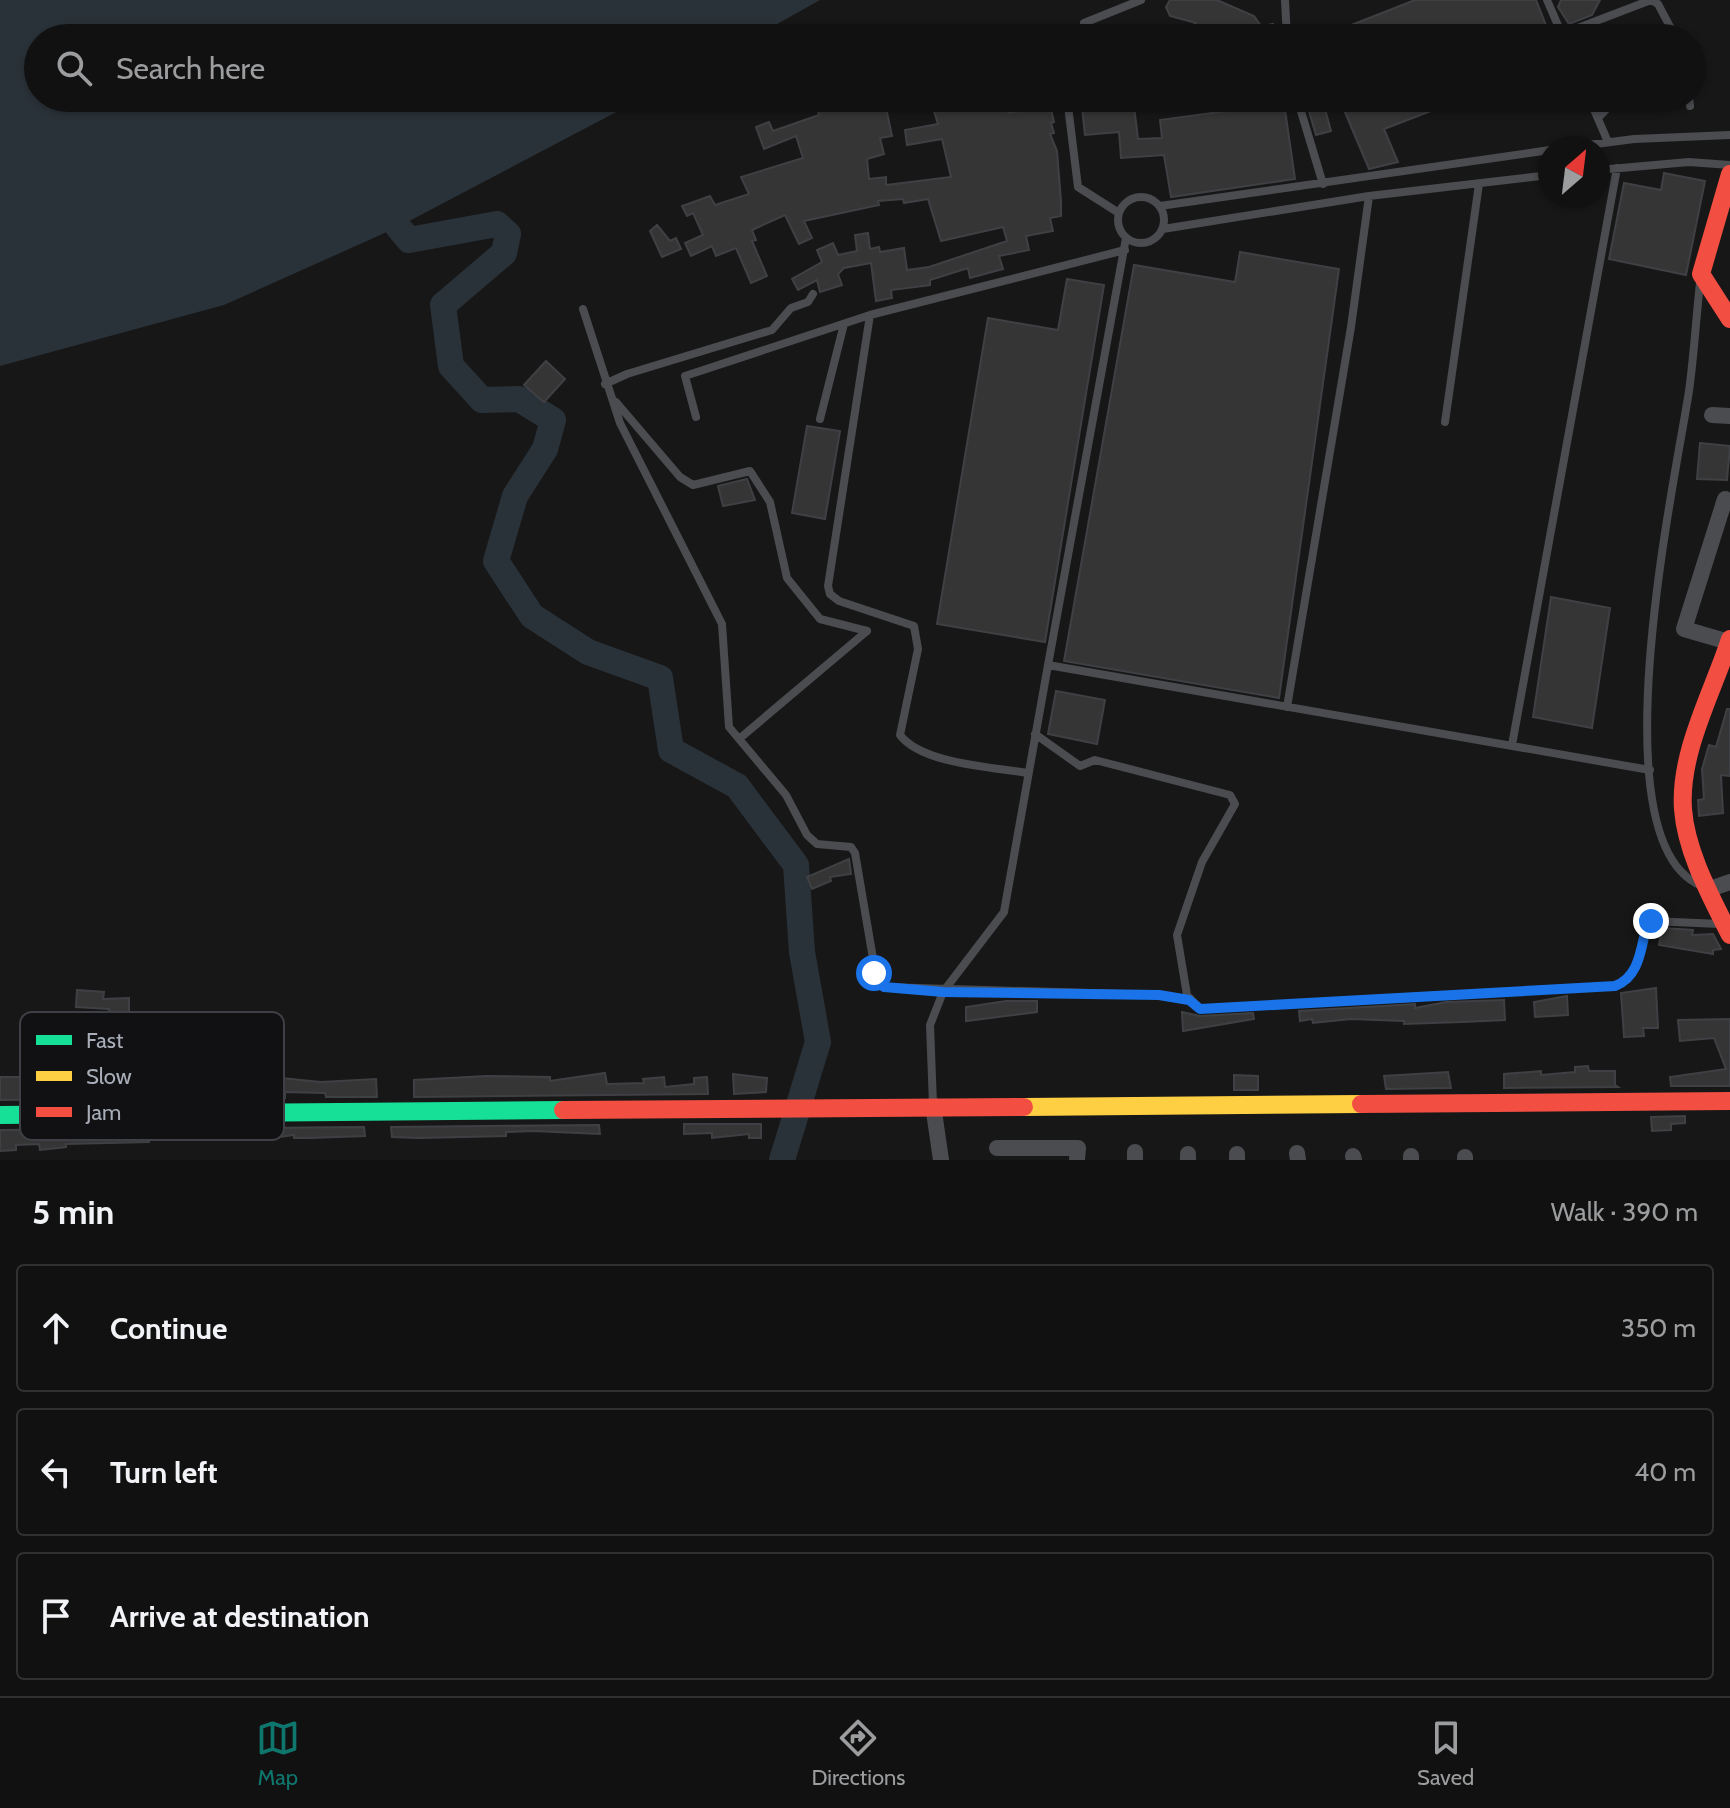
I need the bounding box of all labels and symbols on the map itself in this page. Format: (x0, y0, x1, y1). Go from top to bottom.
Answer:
north arrow (1538, 136, 1610, 208)
route end (1633, 903, 1669, 939)
route start (856, 955, 892, 991)
legend (20, 1012, 284, 1140)
text: Fast (86, 1027, 124, 1054)
text: Slow (86, 1063, 132, 1090)
text: Jam (85, 1099, 121, 1126)

